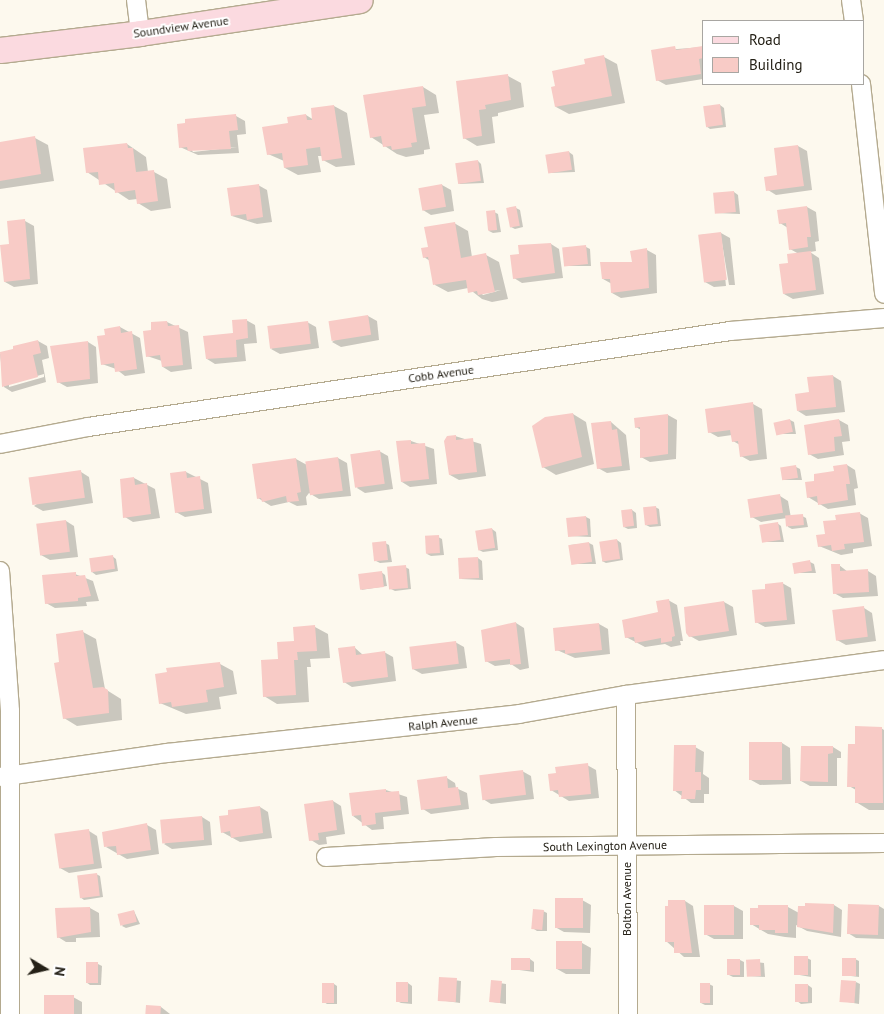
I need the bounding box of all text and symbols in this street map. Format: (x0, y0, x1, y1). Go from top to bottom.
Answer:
street label: Soundview Avenue (132, 13, 230, 41)
legend (702, 20, 864, 85)
text: Road (749, 30, 781, 49)
text: Building (749, 55, 803, 74)
street label: Cobb Avenue (407, 362, 475, 386)
street label: Ralph Avenue (407, 712, 479, 734)
street label: South Lexington Avenue (543, 838, 667, 854)
street label: Bolton Avenue (620, 862, 634, 936)
north arrow (20, 944, 70, 994)
text: N (50, 965, 69, 977)

